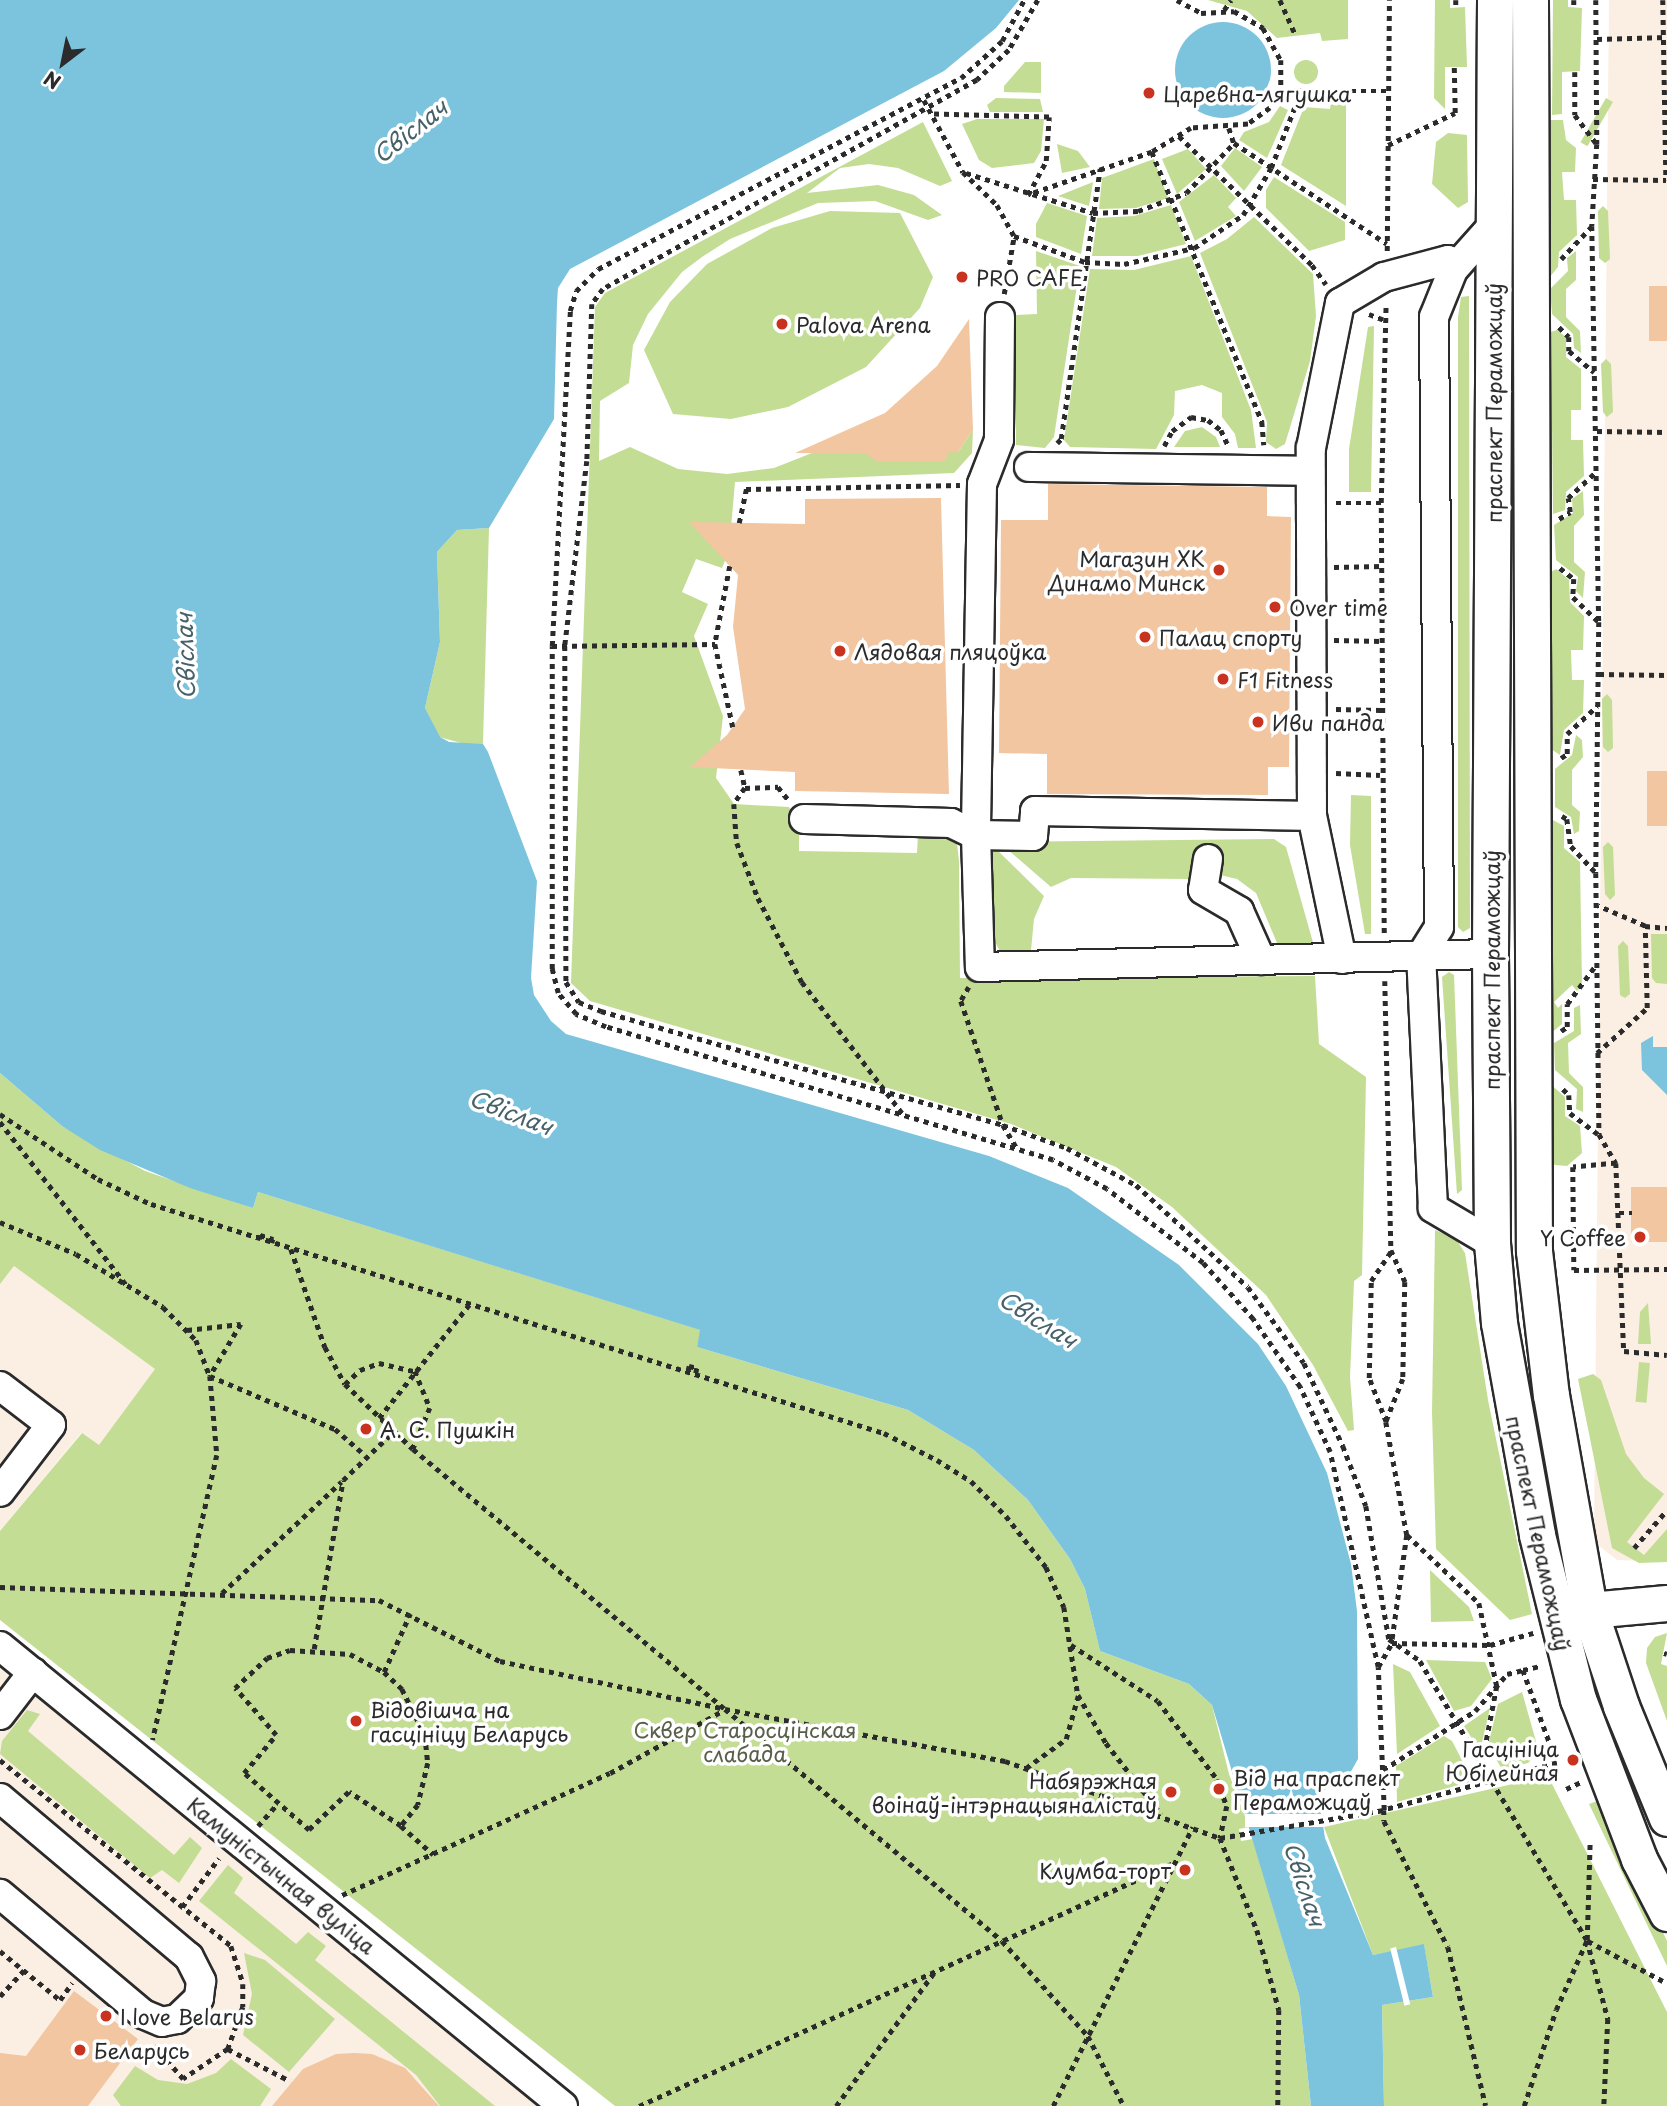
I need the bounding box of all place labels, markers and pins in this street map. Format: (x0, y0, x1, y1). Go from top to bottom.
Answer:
place label: Царевна-лягушка (1163, 80, 1351, 106)
marker: Царевна-лягушка (1141, 85, 1157, 101)
place label: PRO CAFE (976, 264, 1085, 290)
marker: PRO CAFE (954, 269, 970, 285)
place label: Palova Arena (796, 311, 930, 337)
marker: Palova Arena (774, 316, 790, 332)
place label: Магазин ХК Динамо Минск (1048, 545, 1205, 595)
marker: Магазин ХК Динамо Минск (1211, 562, 1227, 578)
place label: Over time (1289, 594, 1388, 620)
marker: Over time (1267, 599, 1283, 615)
place label: Палац спорту (1159, 624, 1304, 650)
marker: Палац спорту (1137, 629, 1153, 645)
place label: Лядовая пляцоўка (854, 638, 1046, 664)
marker: Лядовая пляцоўка (832, 643, 848, 659)
place label: F1 Fitness (1237, 666, 1334, 692)
marker: F1 Fitness (1215, 671, 1231, 687)
place label: Иви панда (1272, 709, 1384, 735)
marker: Иви панда (1250, 714, 1266, 730)
place label: Y Coffee (1539, 1224, 1626, 1250)
marker: Y Coffee (1632, 1229, 1648, 1245)
place label: А. С. Пушкін (380, 1416, 516, 1442)
marker: А. С. Пушкін (358, 1421, 374, 1437)
place label: Відовішча на гасцініцу Беларусь (370, 1696, 568, 1746)
marker: Відовішча на гасцініцу Беларусь (348, 1713, 364, 1729)
place label: Гасцініца Юбілейная (1446, 1735, 1559, 1785)
marker: Гасцініца Юбілейная (1565, 1752, 1581, 1768)
place label: Від на праспект Пераможцаў (1233, 1764, 1400, 1814)
place label: Набярэжная воінаў-інтэрнацыяналістаў (872, 1767, 1157, 1817)
marker: Від на праспект Пераможцаў (1211, 1781, 1227, 1797)
marker: Набярэжная воінаў-інтэрнацыяналістаў (1163, 1784, 1179, 1800)
place label: Клумба-торт (1039, 1857, 1171, 1883)
marker: Клумба-торт (1177, 1862, 1193, 1878)
place label: I love Belarus (120, 2003, 255, 2029)
marker: I love Belarus (98, 2008, 114, 2024)
place label: Беларусь (94, 2037, 190, 2063)
marker: Беларусь (72, 2042, 88, 2058)

